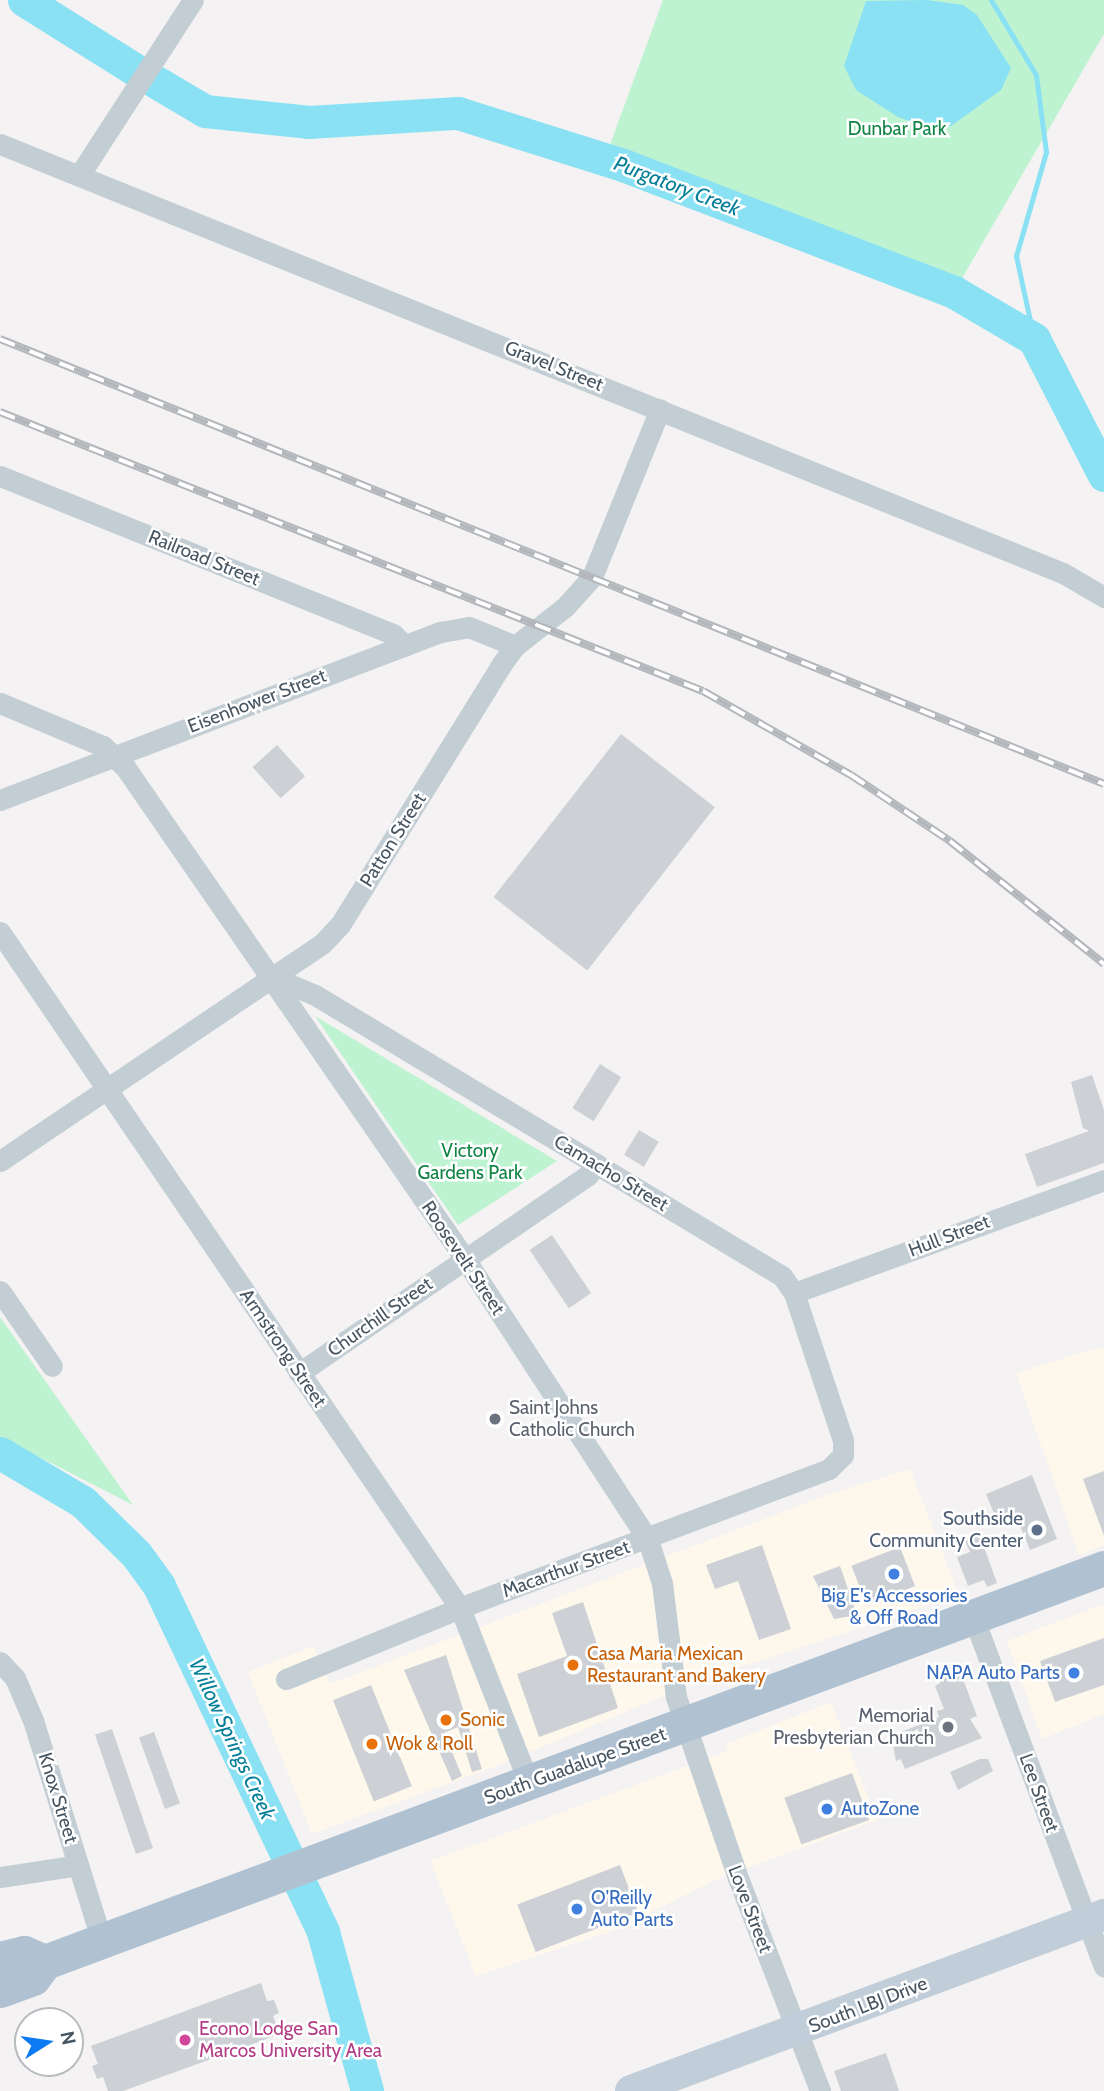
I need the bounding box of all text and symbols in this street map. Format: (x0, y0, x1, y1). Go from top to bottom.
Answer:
park label: Dunbar Park (848, 118, 946, 140)
water label: Purgatory Creek (611, 150, 743, 222)
street label: Gravel Street (502, 336, 606, 396)
street label: Railroad Street (145, 525, 263, 591)
street label: Eisenhower Street (185, 664, 329, 738)
street label: Patton Street (355, 789, 431, 891)
street label: Camacho Street (550, 1130, 672, 1216)
park label: Victory Gardens Park (418, 1140, 522, 1184)
street label: Roosevelt Street (417, 1197, 509, 1319)
street label: Hull Street (905, 1210, 993, 1262)
street label: Churchill Street (323, 1272, 437, 1362)
street label: Armstrong Street (235, 1284, 331, 1412)
place label: Saint Johns Catholic Church (509, 1397, 635, 1441)
marker: Saint Johns Catholic Church (487, 1411, 503, 1427)
place label: Southside Community Center (869, 1508, 1023, 1552)
marker: Southside Community Center (1029, 1522, 1045, 1538)
street label: Macarthur Street (499, 1535, 633, 1603)
marker: Big E's Accessories & Off Road (886, 1566, 902, 1582)
place label: Big E's Accessories & Off Road (821, 1585, 967, 1629)
place label: Casa Maria Mexican Restaurant and Bakery (587, 1643, 766, 1687)
water label: Willow Springs Creek (184, 1655, 280, 1823)
marker: Casa Maria Mexican Restaurant and Bakery (565, 1657, 581, 1673)
place label: NAPA Auto Parts (926, 1662, 1060, 1684)
marker: NAPA Auto Parts (1066, 1665, 1082, 1681)
place label: Memorial Presbyterian Church (773, 1705, 934, 1749)
place label: Sonic (460, 1709, 505, 1731)
marker: Sonic (438, 1712, 454, 1728)
marker: Memorial Presbyterian Church (940, 1719, 956, 1735)
street label: South Guadalupe Street (481, 1723, 669, 1809)
place label: Wok & Roll (386, 1733, 473, 1755)
marker: Wok & Roll (364, 1736, 380, 1752)
street label: Knox Street (33, 1750, 83, 1846)
street label: Lee Street (1014, 1751, 1064, 1835)
place label: AutoZone (841, 1798, 919, 1820)
marker: AutoZone (819, 1801, 835, 1817)
street label: Love Street (723, 1862, 777, 1956)
place label: O'Reilly Auto Parts (591, 1887, 673, 1931)
marker: O'Reilly Auto Parts (569, 1901, 585, 1917)
street label: South LBJ Drive (806, 1972, 930, 2038)
north arrow (14, 2007, 84, 2077)
place label: Econo Lodge San Marcos University Area (199, 2018, 382, 2062)
text: N (55, 2029, 81, 2047)
marker: Econo Lodge San Marcos University Area (177, 2032, 193, 2048)

